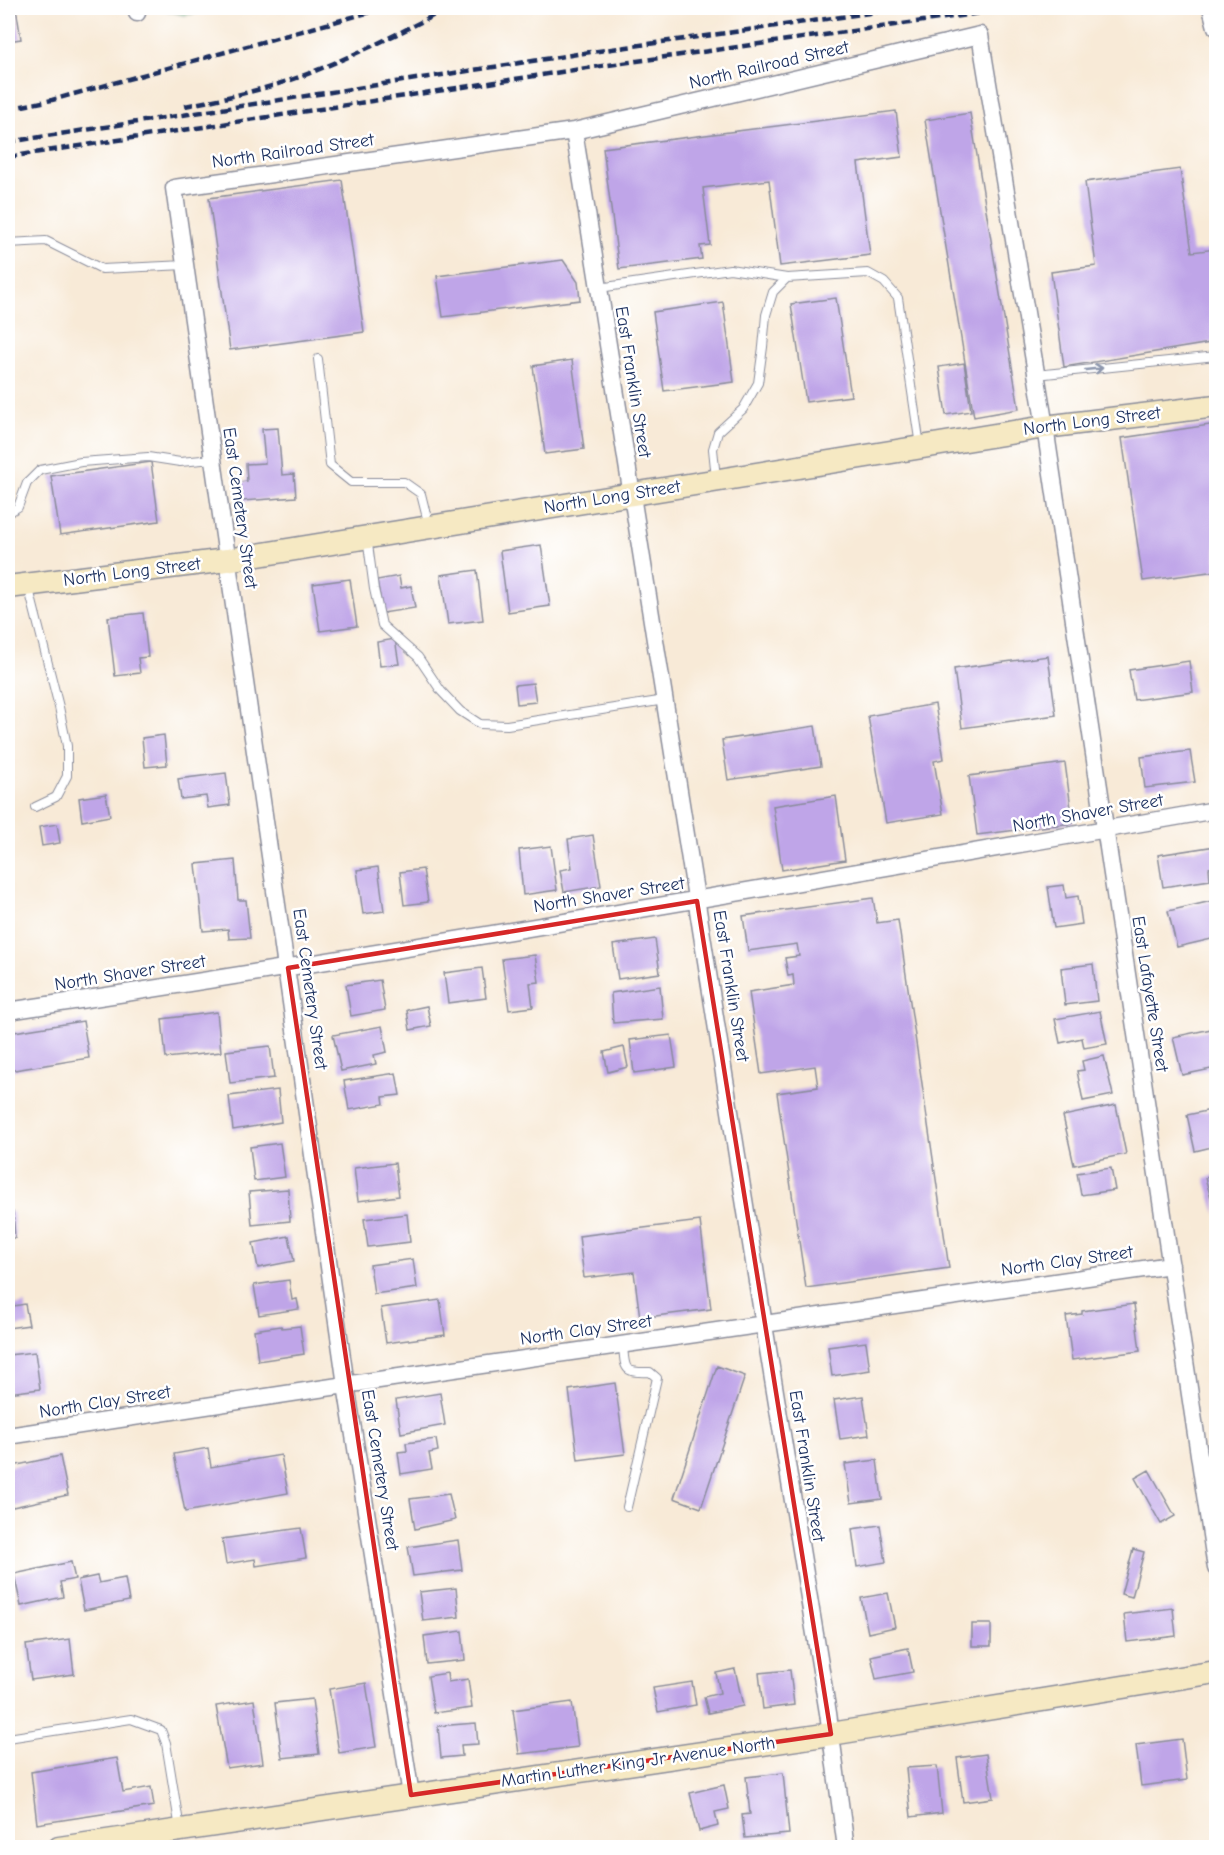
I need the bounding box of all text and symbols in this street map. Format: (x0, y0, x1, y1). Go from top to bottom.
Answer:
street label: North Railroad Street (687, 36, 852, 94)
street label: North Railroad Street (211, 129, 376, 173)
street label: East Franklin Street (611, 305, 655, 460)
one-way arrow (1084, 363, 1104, 374)
street label: North Long Street (1022, 402, 1163, 440)
street label: East Cemetery Street (218, 426, 262, 591)
street label: North Long Street (542, 476, 683, 518)
street label: North Long Street (62, 553, 203, 591)
street label: North Shaver Street (1011, 789, 1166, 837)
street label: North Shaver Street (532, 873, 687, 917)
street label: East Cemetery Street (288, 907, 332, 1072)
street label: East Franklin Street (709, 909, 753, 1064)
street label: East Lafayette Street (1127, 915, 1173, 1074)
street label: North Shaver Street (53, 951, 208, 995)
street label: North Clay Street (1000, 1241, 1135, 1281)
street label: North Clay Street (519, 1310, 654, 1350)
street label: North Clay Street (38, 1381, 173, 1423)
street label: East Cemetery Street (357, 1388, 403, 1553)
street label: East Franklin Street (785, 1389, 829, 1544)
street label: Martin Luther King Jr Avenue North (499, 1732, 777, 1792)

